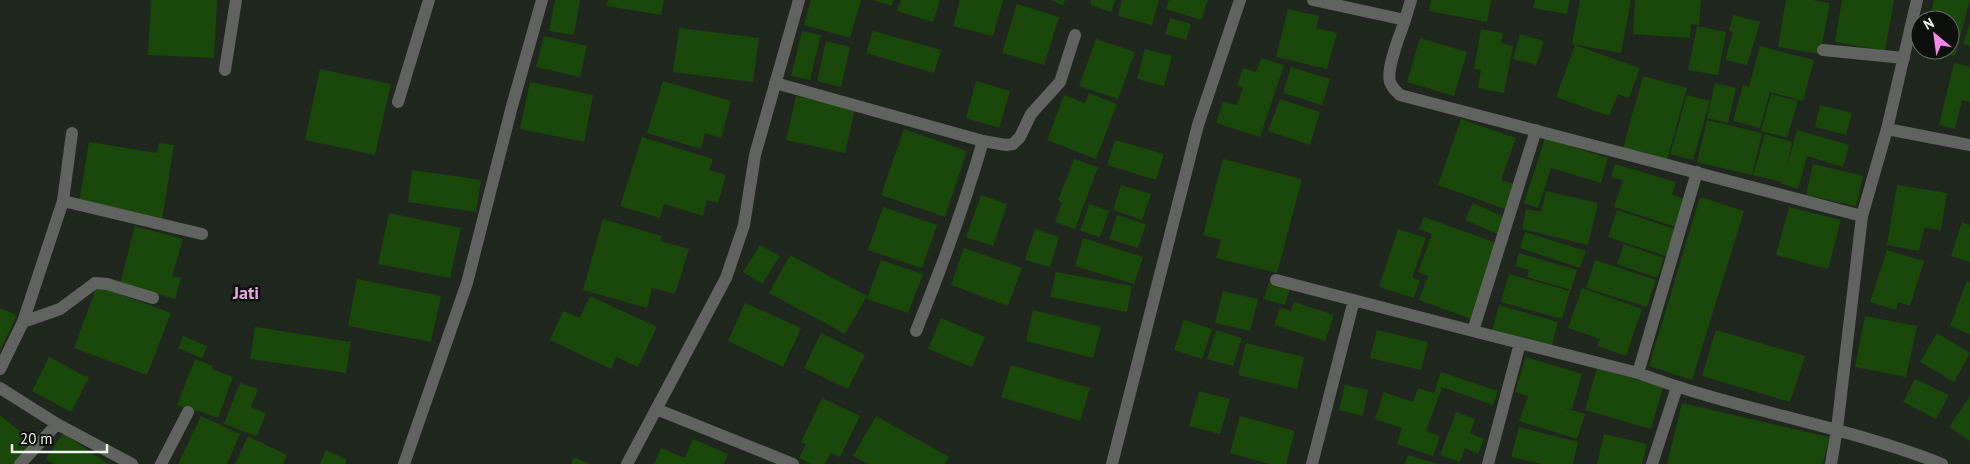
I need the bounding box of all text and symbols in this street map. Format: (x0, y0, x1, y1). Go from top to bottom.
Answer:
north arrow (1910, 10, 1960, 60)
text: N (1920, 14, 1937, 34)
district label: Jati (232, 281, 259, 304)
scale bar (12, 422, 108, 454)
text: 20 m (20, 429, 53, 448)

